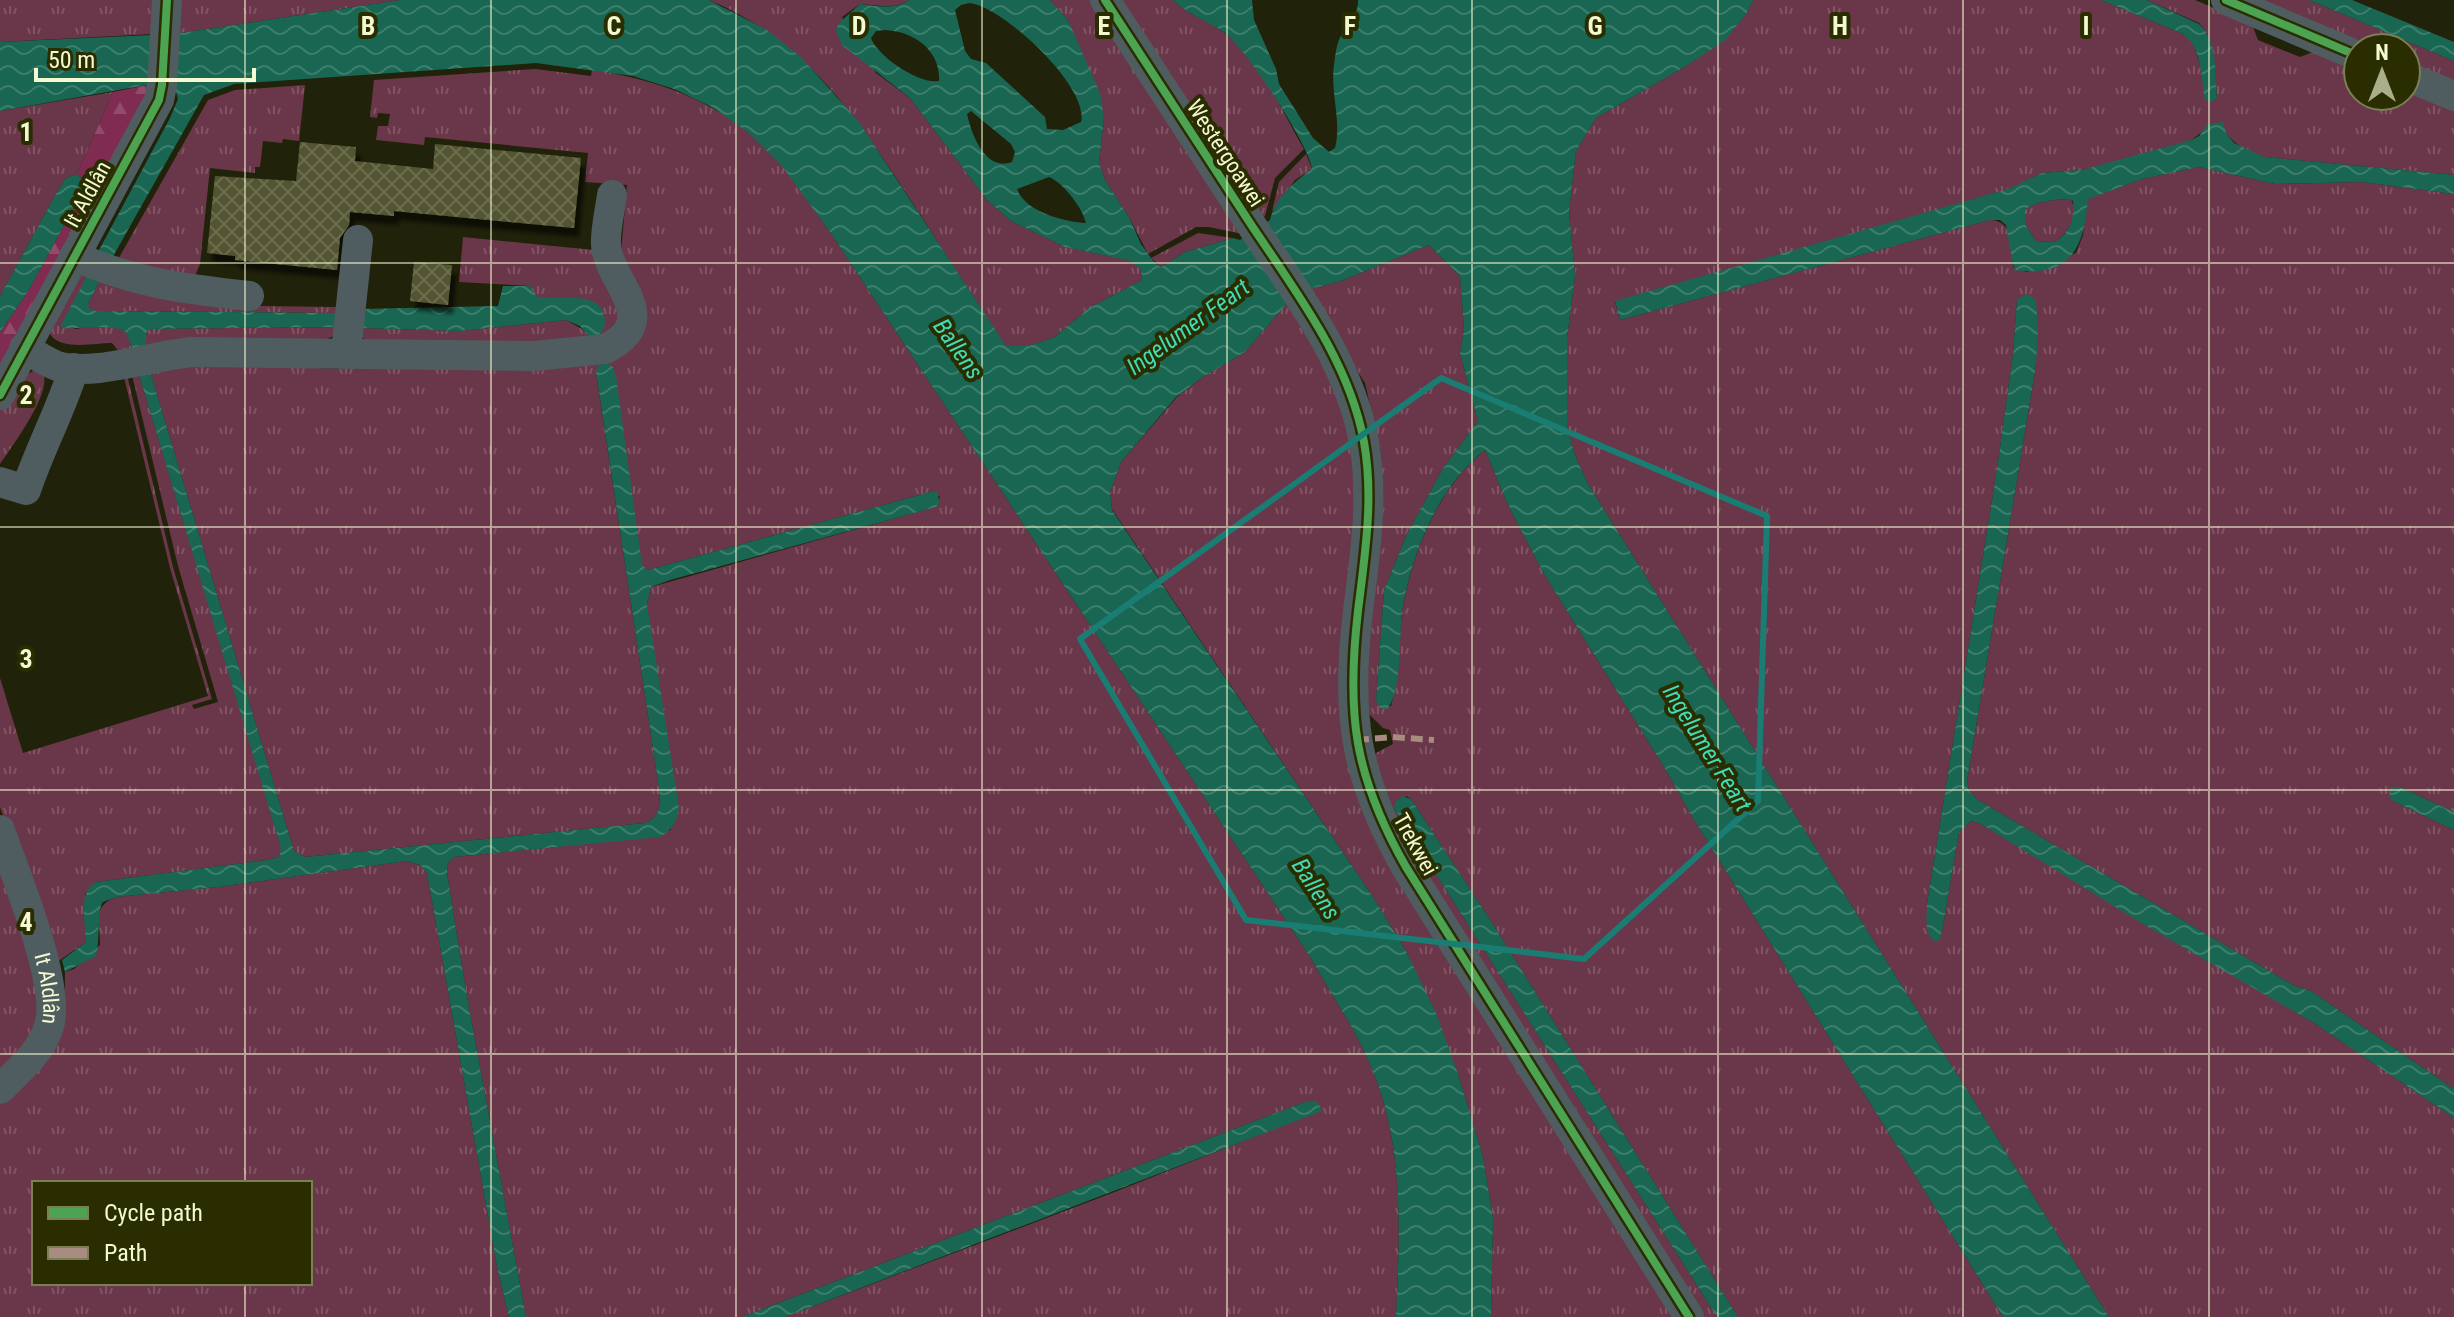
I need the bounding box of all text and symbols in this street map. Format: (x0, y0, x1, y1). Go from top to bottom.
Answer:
text: B (361, 11, 375, 41)
text: C (607, 11, 622, 41)
text: D (852, 11, 866, 41)
text: E (1098, 11, 1111, 41)
text: F (1344, 11, 1356, 41)
text: G (1587, 11, 1603, 41)
text: H (1832, 11, 1848, 41)
text: I (2082, 11, 2090, 41)
scale bar (36, 32, 254, 82)
north arrow (2342, 32, 2422, 112)
text: N (2375, 40, 2389, 65)
text: 50 m (48, 46, 95, 74)
street label: Westergoawei (1182, 95, 1269, 211)
text: 1 (19, 117, 33, 147)
street label: It Aldlân (59, 157, 116, 232)
water label: Ingelumer Feart (1121, 273, 1255, 381)
water label: Ballens (927, 313, 989, 385)
text: 2 (19, 380, 33, 410)
text: 3 (19, 644, 33, 674)
water label: Ingelumer Feart (1657, 679, 1757, 817)
street label: Trekwei (1388, 809, 1443, 880)
water label: Ballens (1286, 853, 1346, 925)
text: 4 (19, 907, 33, 937)
street label: It Aldlân (29, 950, 63, 1026)
legend (32, 1181, 312, 1285)
text: Cycle path (104, 1199, 203, 1227)
text: Path (104, 1239, 147, 1267)

